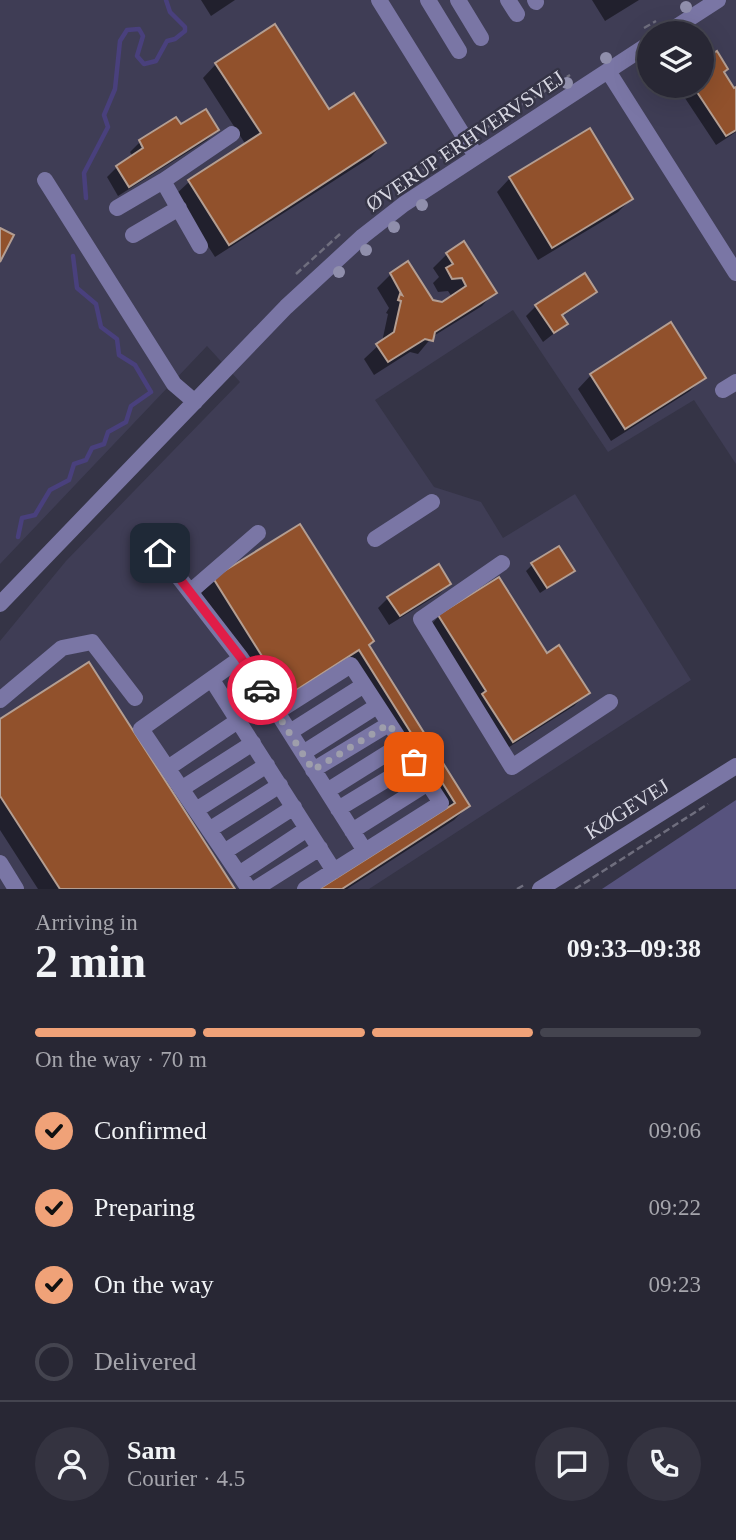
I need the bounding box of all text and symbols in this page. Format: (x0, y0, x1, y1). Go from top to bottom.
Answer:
map controls (637, 21, 714, 98)
button: layers (637, 21, 714, 98)
street label: ØVERUP ERHVERVSVEJ (361, 66, 569, 216)
pin (130, 523, 190, 583)
icon: home (141, 534, 179, 572)
courier (227, 655, 297, 725)
icon: car (243, 671, 281, 709)
pin (384, 732, 444, 792)
icon: bag (395, 743, 433, 781)
street label: KØGEVEJ (581, 774, 673, 844)
text: Arriving in (35, 910, 138, 935)
text: 09:33–09:38 (567, 934, 701, 963)
text: 2 min (35, 936, 146, 987)
text: On the way · 70 m (35, 1047, 207, 1072)
icon: check (35, 1112, 73, 1150)
text: Confirmed (94, 1116, 207, 1145)
text: 09:06 (649, 1118, 701, 1143)
icon: check (35, 1189, 73, 1227)
text: Preparing (94, 1193, 195, 1222)
text: 09:22 (649, 1195, 701, 1220)
icon: check (35, 1266, 73, 1304)
text: On the way (94, 1270, 214, 1299)
text: 09:23 (649, 1272, 701, 1297)
text: Delivered (94, 1347, 197, 1376)
button: person (35, 1427, 109, 1501)
button: chat (535, 1427, 609, 1501)
button: phone (627, 1427, 701, 1501)
text: Sam (127, 1436, 176, 1465)
text: Courier · 4.5 (127, 1466, 245, 1491)

